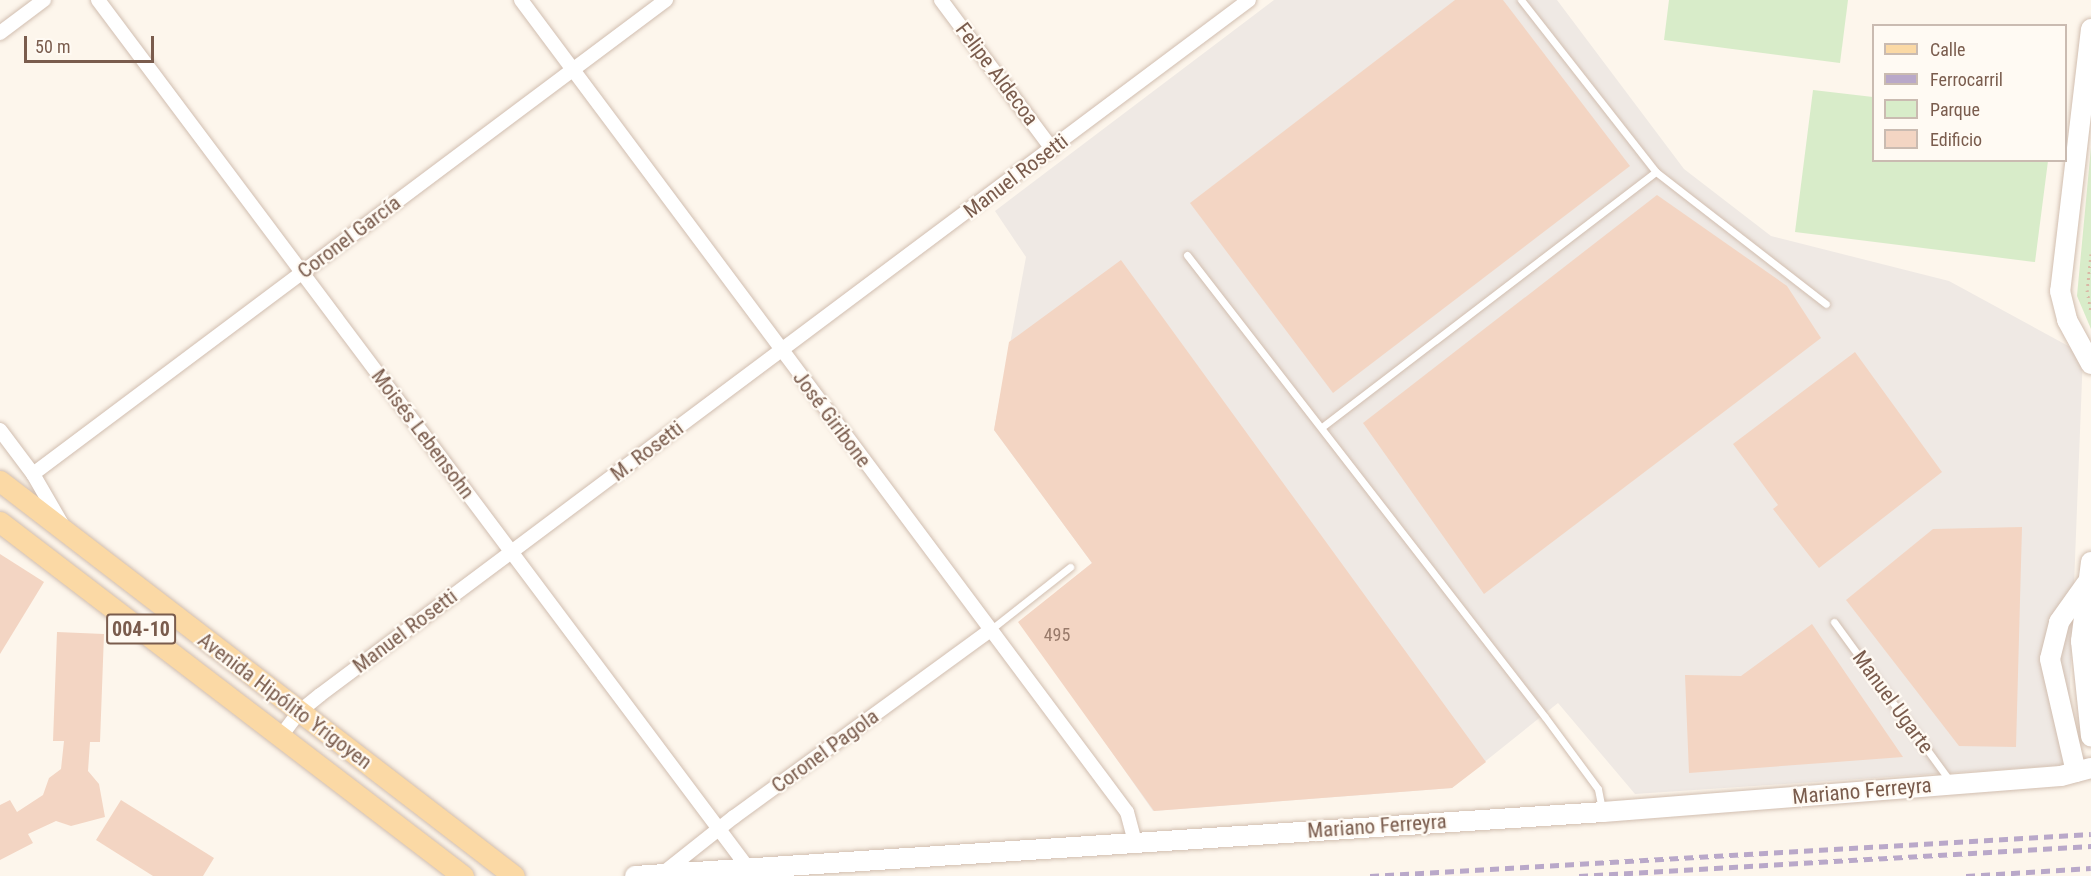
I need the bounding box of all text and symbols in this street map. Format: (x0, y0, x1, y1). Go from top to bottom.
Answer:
street label: Felipe Aldecoa (950, 18, 1044, 130)
scale bar (27, 24, 158, 62)
legend (1872, 24, 2067, 162)
text: 50 m (35, 36, 70, 57)
text: Calle (1930, 39, 1966, 60)
text: Ferrocarril (1930, 69, 2003, 90)
text: Parque (1930, 99, 1980, 120)
street label: Manuel Rosetti (959, 129, 1073, 223)
text: Edificio (1930, 129, 1982, 150)
street label: Coronel García (293, 190, 405, 284)
street label: Moisés Lebensohn (366, 364, 480, 504)
street label: José Giribone (788, 366, 876, 472)
street label: M. Rosetti (606, 415, 688, 487)
street label: Manuel Rosetti (348, 584, 462, 678)
road number: 004-10 (105, 612, 177, 646)
house number: 495 (1044, 624, 1070, 646)
street label: Avenida Hipólito Yrigoyen (193, 627, 377, 775)
street label: Manuel Ugarte (1847, 646, 1939, 758)
street label: Coronel Pagola (767, 704, 883, 798)
street label: Mariano Ferreyra (1791, 772, 1933, 810)
street label: Mariano Ferreyra (1307, 809, 1447, 843)

